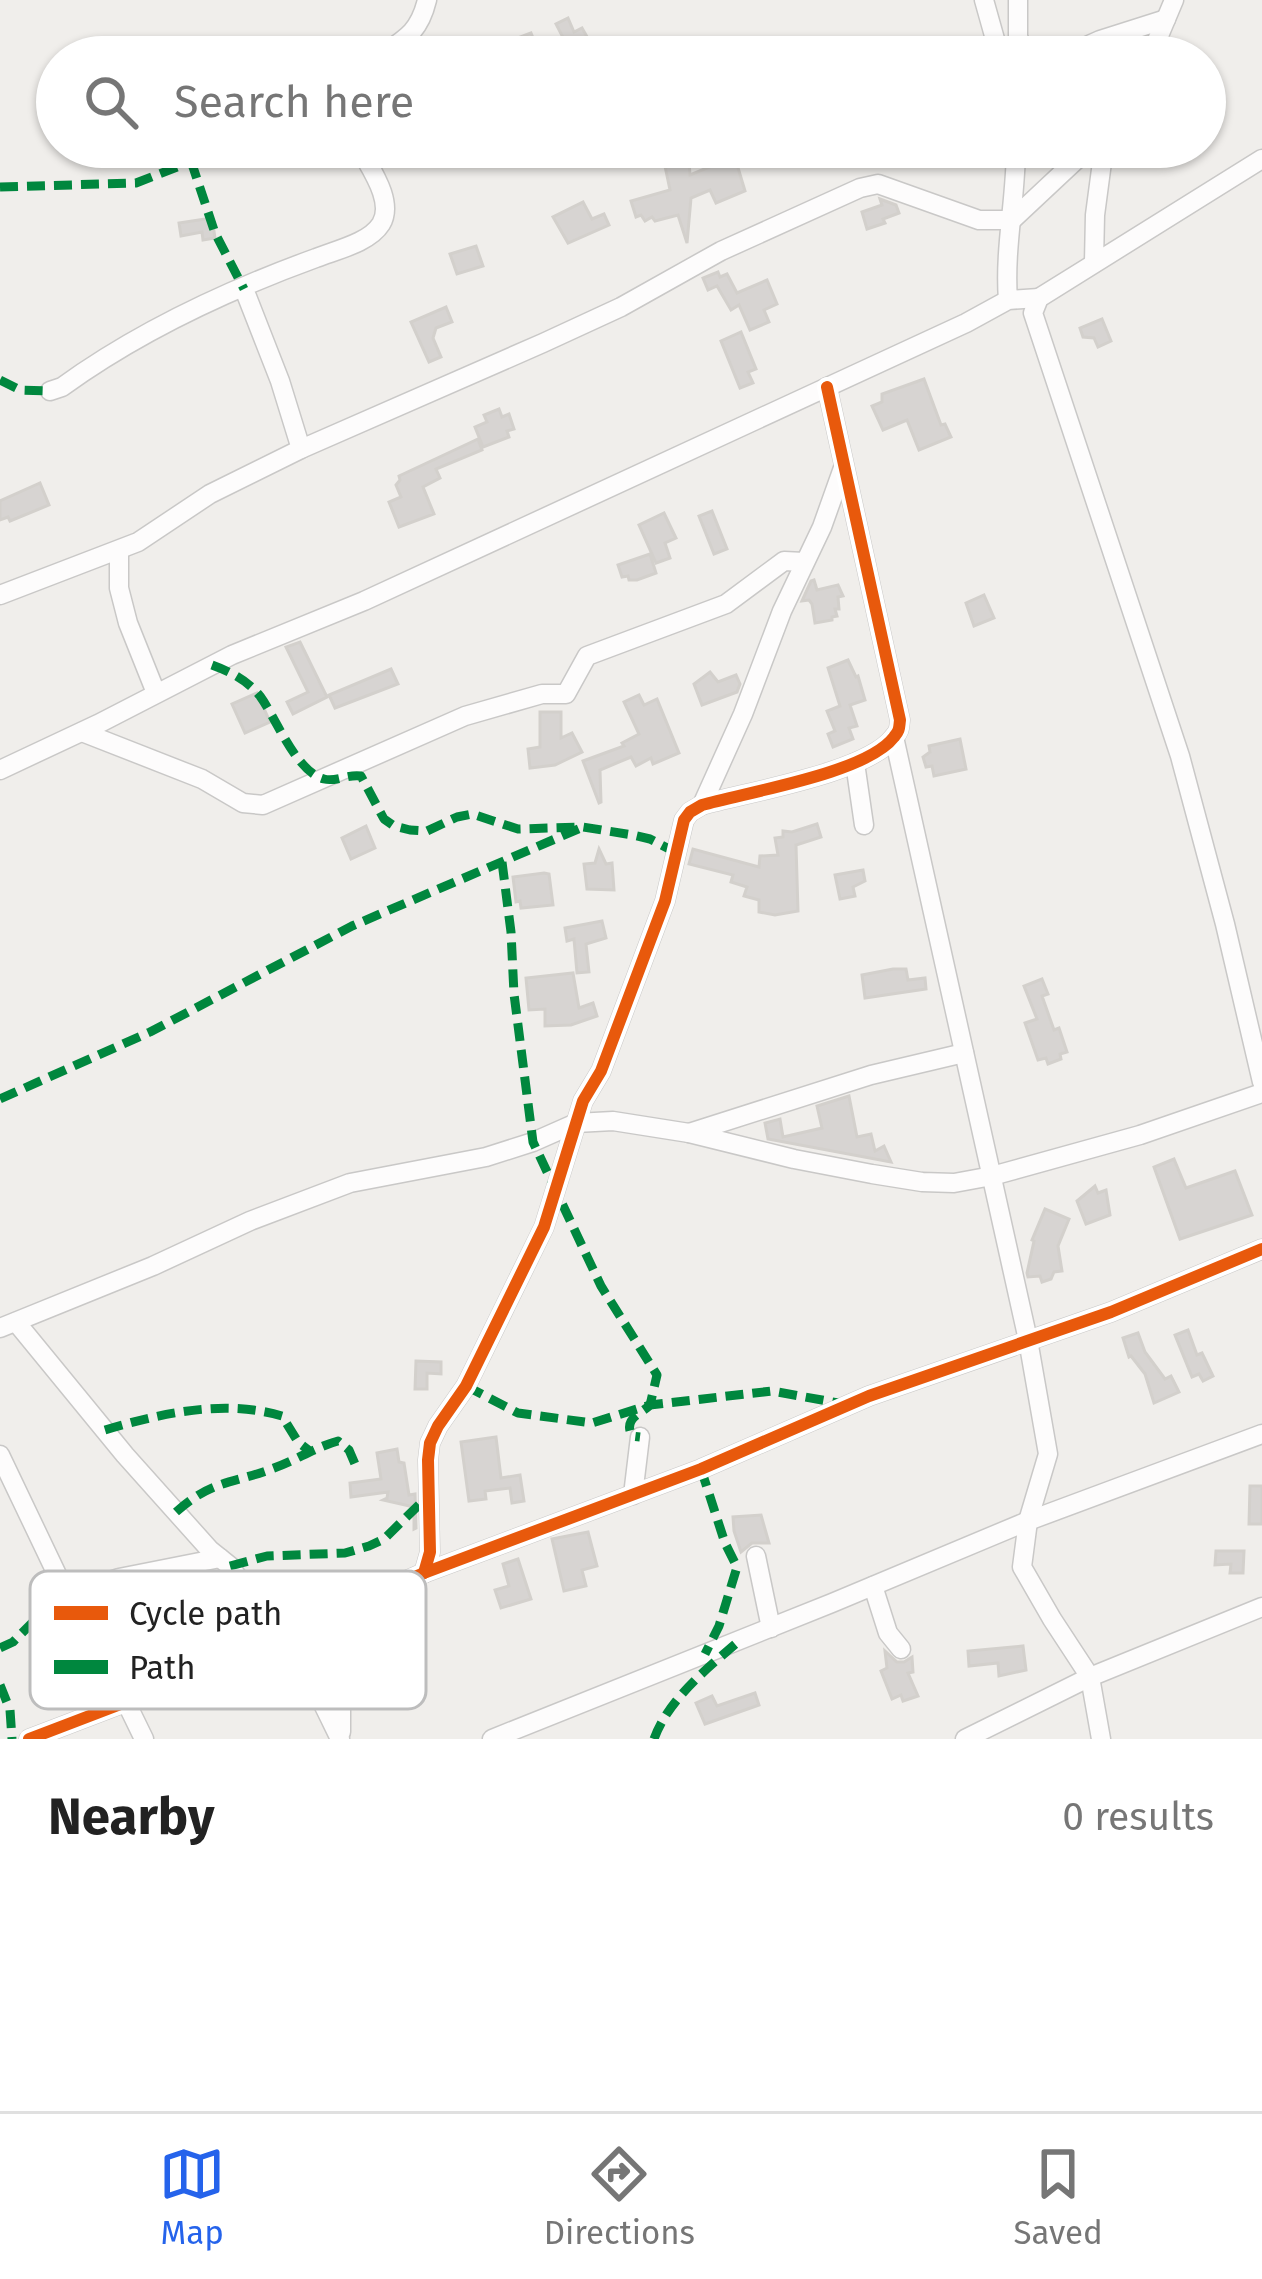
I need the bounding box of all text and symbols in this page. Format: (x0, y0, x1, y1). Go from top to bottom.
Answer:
search box (36, 36, 1226, 168)
icon: search (78, 69, 144, 135)
text: Search here (174, 75, 414, 129)
legend (30, 1571, 426, 1709)
text: Cycle path (129, 1594, 282, 1634)
text: Path (129, 1648, 196, 1688)
text: Nearby (48, 1786, 214, 1848)
text: 0 results (1062, 1794, 1214, 1840)
tab: Map (159, 2141, 225, 2253)
tab: Directions (544, 2141, 695, 2253)
tab: Saved (1013, 2141, 1103, 2253)

